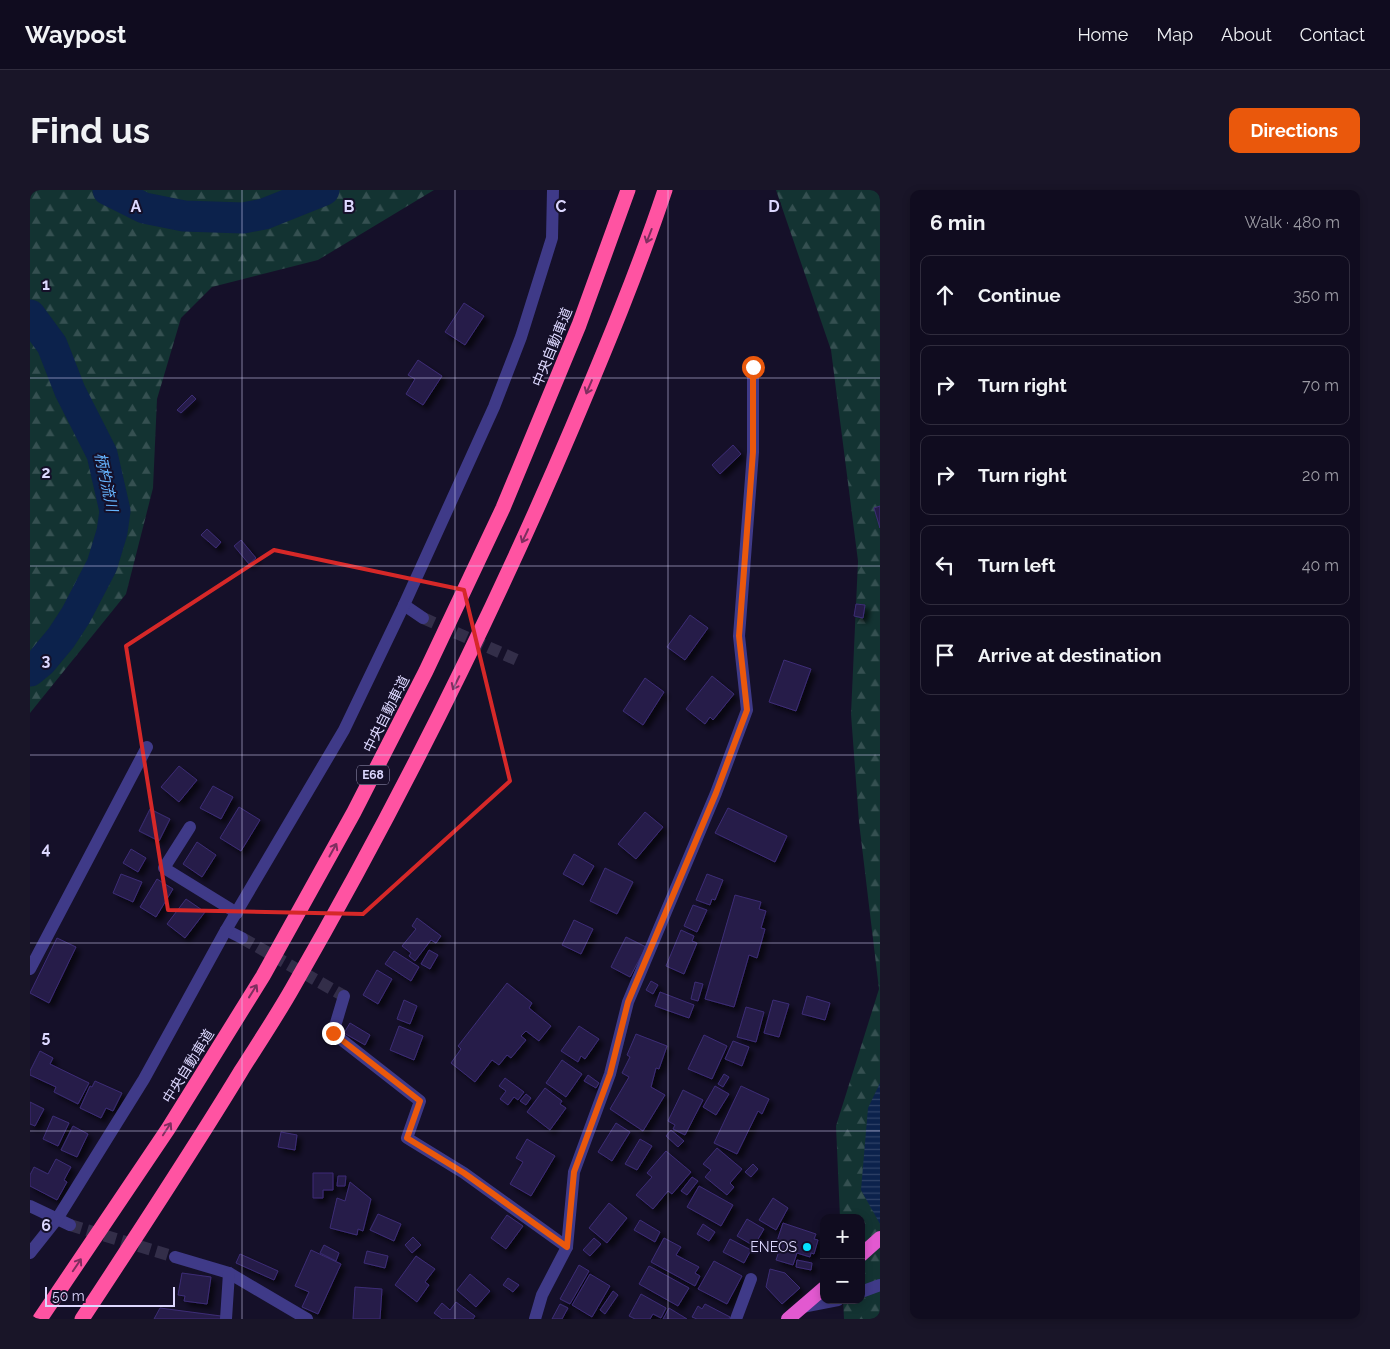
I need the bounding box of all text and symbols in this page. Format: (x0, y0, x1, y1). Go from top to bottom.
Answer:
text: Waypost (25, 20, 126, 49)
text: Home (1077, 24, 1128, 45)
text: Map (1156, 24, 1193, 45)
text: About (1221, 24, 1272, 45)
text: Contact (1300, 24, 1365, 45)
button: Directions (1229, 108, 1360, 153)
text: Find us (30, 110, 150, 151)
text: A (131, 197, 142, 216)
text: B (344, 197, 355, 216)
text: C (556, 197, 567, 216)
text: D (768, 197, 780, 216)
text: 6 min (930, 210, 985, 235)
text: Walk · 480 m (1245, 213, 1340, 232)
one-way arrow (644, 228, 653, 243)
text: 1 (42, 275, 50, 294)
icon: ahead (931, 281, 959, 309)
text: Continue (978, 284, 1061, 306)
text: 350 m (1293, 286, 1339, 305)
street label: 中央自動車道 (529, 305, 575, 389)
route start (742, 356, 765, 379)
icon: right (931, 371, 959, 399)
text: Turn right (978, 374, 1067, 396)
text: 70 m (1302, 376, 1339, 395)
one-way arrow (584, 379, 593, 394)
water label: 柄杓流川 (91, 451, 121, 515)
icon: right (931, 461, 959, 489)
text: 2 (41, 463, 51, 482)
text: Turn right (978, 464, 1067, 486)
text: 20 m (1302, 466, 1339, 485)
one-way arrow (520, 528, 529, 543)
icon: left (931, 551, 959, 579)
text: Turn left (978, 554, 1055, 576)
text: 40 m (1302, 556, 1339, 575)
icon: arrive (931, 641, 959, 669)
text: Arrive at destination (978, 644, 1162, 666)
text: 3 (42, 651, 51, 670)
street label: 中央自動車道 (360, 673, 412, 755)
one-way arrow (451, 676, 461, 691)
road number: E68 (357, 766, 389, 784)
text: 4 (41, 839, 51, 858)
one-way arrow (329, 843, 338, 858)
one-way arrow (249, 985, 259, 999)
route end (322, 1022, 345, 1045)
street label: 中央自動車道 (159, 1026, 217, 1106)
text: 5 (42, 1027, 51, 1046)
one-way arrow (163, 1123, 173, 1137)
map controls (820, 1214, 865, 1304)
button: + (820, 1214, 865, 1259)
text: 6 (41, 1216, 51, 1235)
place label: ENEOS (750, 1239, 798, 1255)
marker: ENEOS (801, 1241, 813, 1253)
one-way arrow (72, 1258, 82, 1272)
button: − (820, 1259, 865, 1304)
scale bar (45, 1284, 175, 1307)
text: 50 m (52, 1288, 85, 1304)

